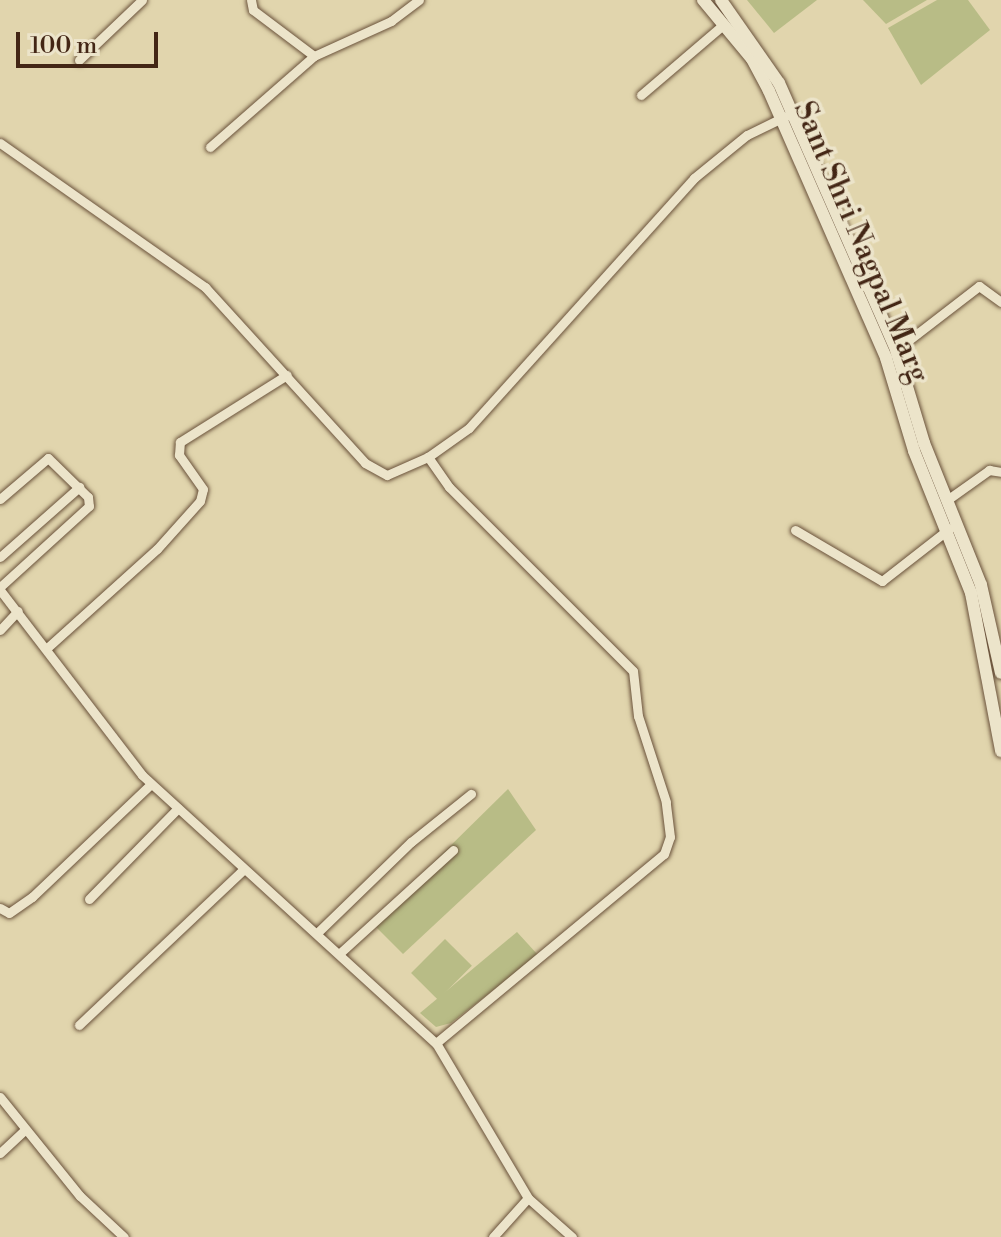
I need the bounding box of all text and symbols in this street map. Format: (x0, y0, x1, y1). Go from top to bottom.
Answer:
scale bar (20, 16, 162, 66)
text: 100 m (30, 31, 97, 61)
street label: Sant Shri Nagpal Marg (785, 96, 937, 388)

